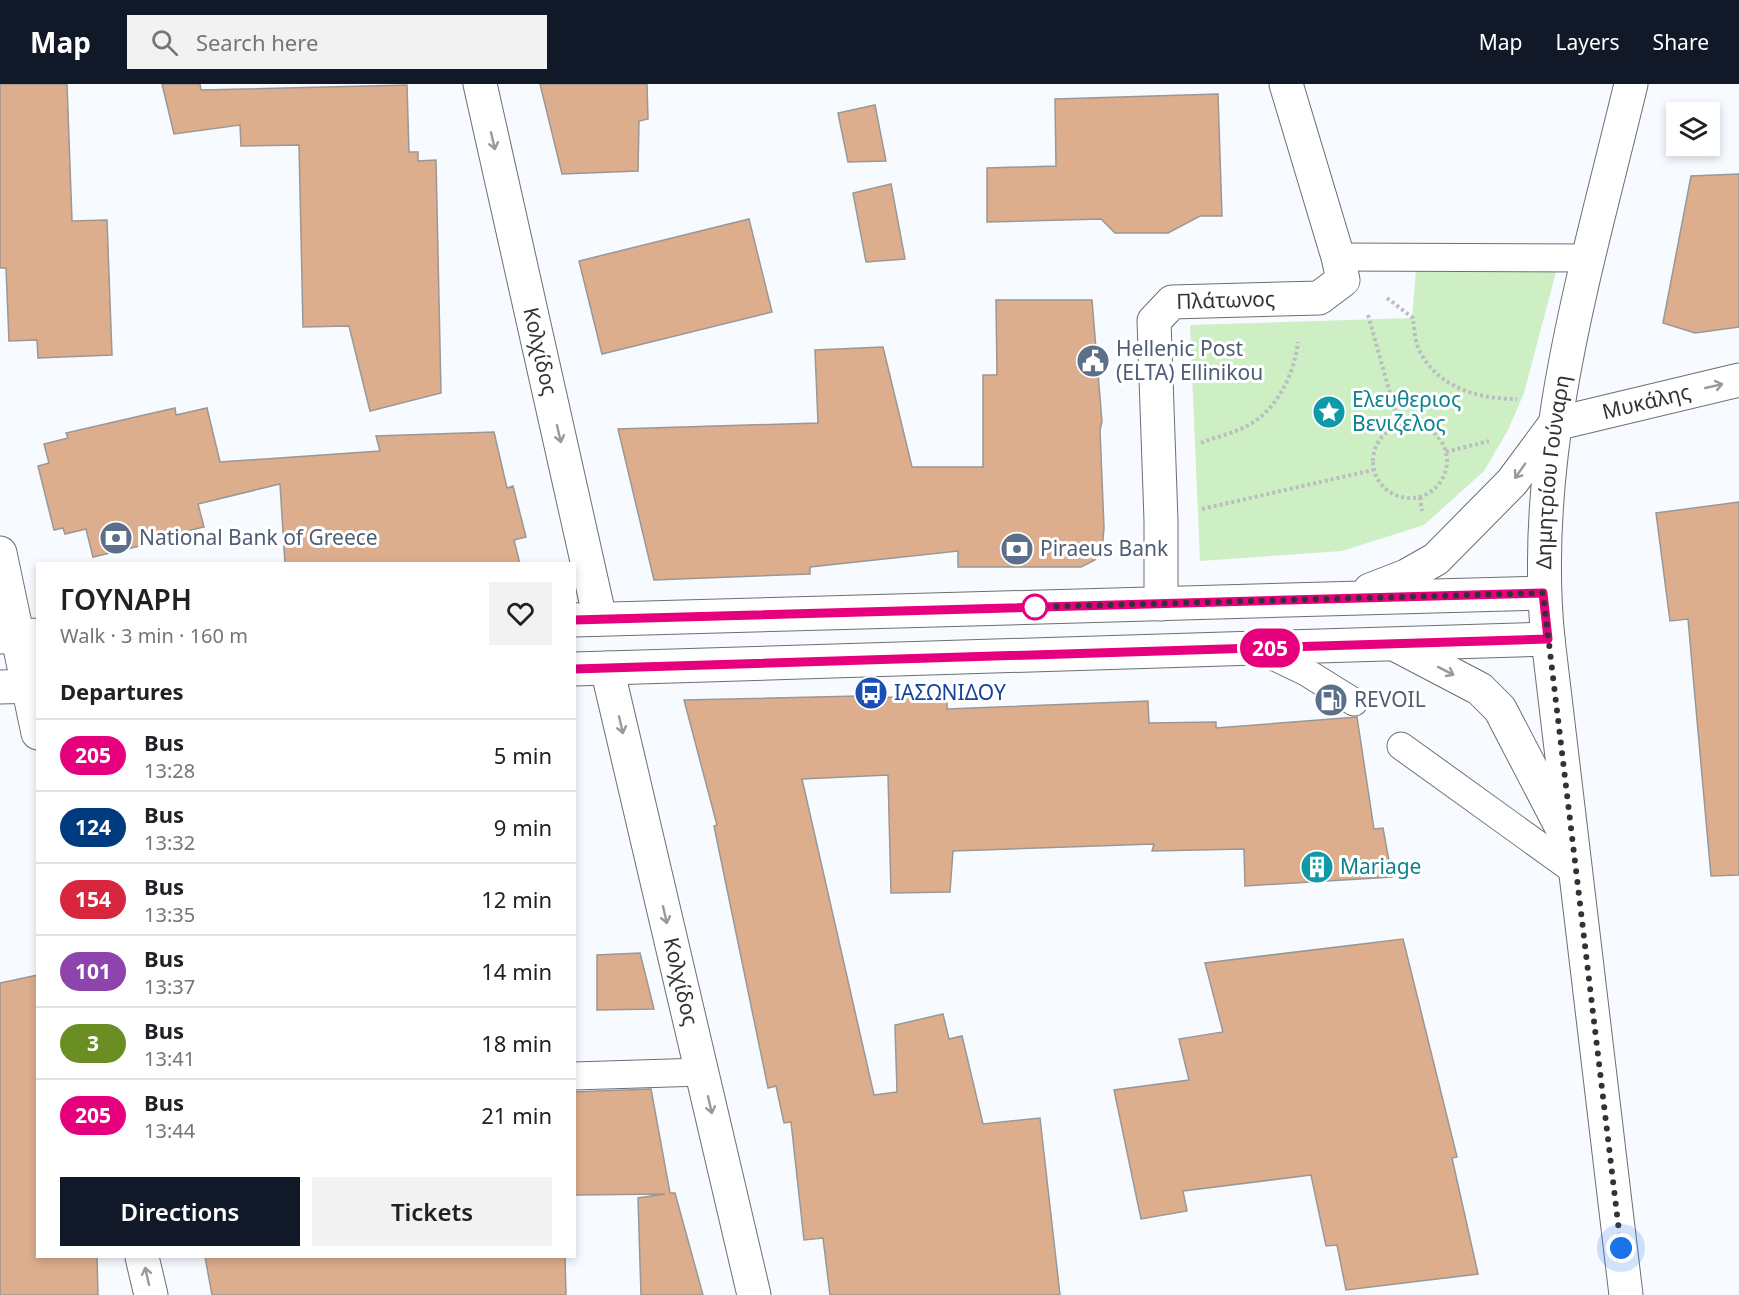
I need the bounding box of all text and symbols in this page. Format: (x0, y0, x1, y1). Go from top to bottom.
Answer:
search box (127, 15, 547, 69)
text: Map (30, 23, 91, 61)
icon: search (148, 26, 181, 59)
text: Search here (196, 27, 318, 57)
text: Map (1479, 28, 1523, 56)
text: Layers (1556, 28, 1620, 56)
text: Share (1653, 28, 1709, 56)
map controls (1666, 102, 1720, 156)
button: layers (1666, 102, 1720, 156)
one-way arrow (488, 131, 499, 150)
street label: Πλάτωνος (1176, 284, 1275, 315)
street label: Κολχίδος (517, 304, 564, 398)
place label: Hellenic Post (ELTA) Ellinikou (1116, 334, 1263, 386)
public building icon: Hellenic Post (ELTA) Ellinikou (1075, 343, 1111, 379)
street label: Δημητρίου Γούναρη (1529, 373, 1576, 569)
street label: Μυκάλης (1599, 377, 1693, 425)
one-way arrow (1704, 380, 1723, 392)
place label: Ελευθεριος Βενιζελος (1352, 385, 1461, 437)
place icon: Ελευθεριος Βενιζελος (1311, 394, 1347, 430)
one-way arrow (553, 424, 565, 443)
one-way arrow (1514, 462, 1526, 479)
bank icon: National Bank of Greece (98, 520, 134, 556)
place label: National Bank of Greece (139, 523, 378, 551)
bank icon: Piraeus Bank (999, 531, 1035, 567)
place label: Piraeus Bank (1040, 534, 1169, 562)
text: ΓΟΥΝΑΡΗ (60, 580, 192, 618)
button: heart (489, 582, 552, 645)
unlabelled marker (1022, 594, 1048, 620)
text: Walk · 3 min · 160 m (60, 622, 248, 649)
line badge: 205 (1236, 628, 1304, 668)
text: 205 (1252, 634, 1288, 662)
one-way arrow (1437, 665, 1455, 677)
bus stop icon: ΙΑΣΩΝΙΔΟΥ (853, 675, 889, 711)
text: Departures (60, 676, 184, 706)
place label: ΙΑΣΩΝΙΔΟΥ (894, 678, 1006, 706)
fuel station icon: REVOIL (1313, 682, 1349, 718)
place label: REVOIL (1354, 685, 1426, 713)
one-way arrow (615, 715, 627, 734)
text: Bus (144, 727, 184, 757)
text: 5 min (494, 740, 552, 770)
text: 205 (75, 741, 111, 769)
text: 13:28 (144, 757, 195, 784)
text: Bus (144, 799, 184, 829)
text: 9 min (494, 812, 552, 842)
text: 124 (75, 813, 111, 841)
text: 13:32 (144, 829, 195, 856)
building icon: Mariage (1299, 849, 1335, 885)
place label: Mariage (1340, 852, 1421, 880)
text: Bus (144, 871, 184, 901)
text: 12 min (481, 884, 552, 914)
text: 154 (75, 885, 111, 913)
text: 13:35 (144, 901, 195, 928)
one-way arrow (660, 905, 672, 924)
street label: Κολχίδος (658, 934, 705, 1028)
text: Bus (144, 943, 184, 973)
text: 14 min (481, 956, 552, 986)
text: 101 (75, 957, 111, 985)
text: 13:37 (144, 973, 195, 1000)
text: Bus (144, 1015, 184, 1045)
text: 18 min (481, 1028, 552, 1058)
text: 3 (87, 1029, 99, 1057)
text: 13:41 (144, 1045, 195, 1072)
text: Bus (144, 1087, 184, 1117)
one-way arrow (704, 1095, 716, 1114)
text: 21 min (481, 1100, 552, 1130)
text: 205 (75, 1101, 111, 1129)
text: 13:44 (144, 1117, 195, 1144)
button: Directions (60, 1177, 300, 1246)
button: Tickets (312, 1177, 552, 1246)
your location (1606, 1233, 1636, 1263)
one-way arrow (140, 1267, 152, 1286)

